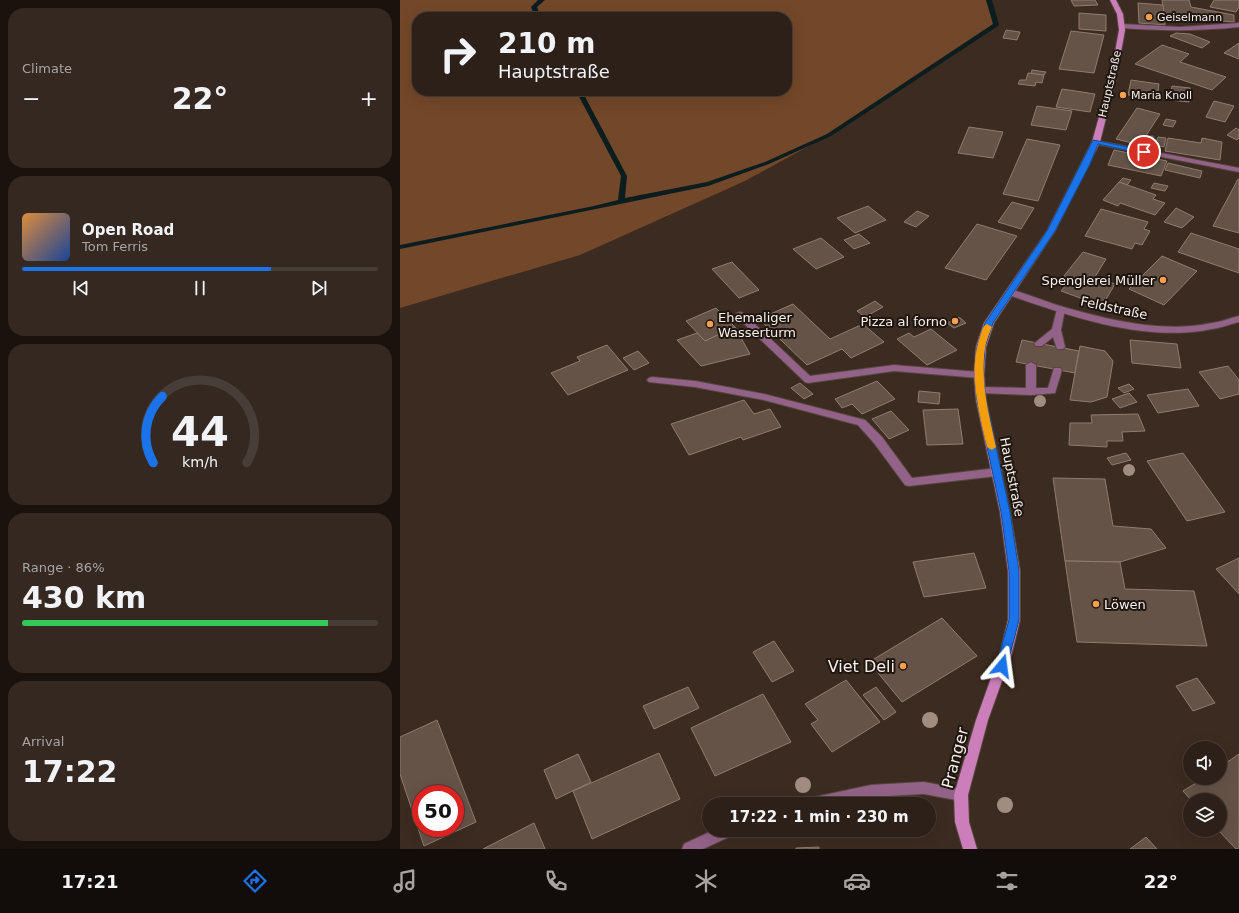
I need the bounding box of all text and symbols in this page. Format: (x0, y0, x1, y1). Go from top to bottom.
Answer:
place label: Geiselmann (1157, 11, 1222, 24)
marker: Geiselmann (1144, 12, 1154, 22)
text: 210 m (498, 27, 595, 60)
icon: right (432, 28, 484, 80)
street label: Hauptstraße (1096, 49, 1124, 119)
text: Climate (22, 61, 72, 76)
text: Hauptstraße (498, 61, 610, 82)
text: 22° (172, 81, 228, 116)
text: − (22, 86, 40, 111)
text: + (360, 86, 378, 111)
place label: Maria Knoll (1131, 89, 1192, 102)
marker: Maria Knoll (1118, 90, 1128, 100)
pin (1127, 135, 1161, 169)
icon: arrive (1133, 141, 1155, 163)
text: Open Road (82, 221, 174, 239)
text: Tom Ferris (82, 239, 148, 254)
place label: Spenglerei Müller (1042, 273, 1156, 288)
marker: Spenglerei Müller (1158, 275, 1168, 285)
icon: previous (70, 277, 92, 299)
icon: pause (189, 277, 211, 299)
icon: next (308, 277, 330, 299)
street label: Feldstraße (1079, 294, 1149, 322)
place label: Ehemaliger Wasserturm (718, 310, 796, 340)
place label: Pizza al forno (861, 314, 947, 329)
marker: Pizza al forno (950, 316, 960, 326)
marker: Ehemaliger Wasserturm (705, 319, 715, 329)
text: 44 (171, 406, 229, 455)
street label: Hauptstraße (997, 436, 1027, 518)
text: km/h (182, 453, 218, 469)
text: Range · 86% (22, 560, 105, 575)
text: 430 km (22, 580, 146, 615)
place label: Löwen (1104, 597, 1146, 612)
marker: Löwen (1091, 599, 1101, 609)
position arrow (981, 645, 1023, 687)
place label: Viet Deli (828, 657, 895, 676)
marker: Viet Deli (898, 661, 908, 671)
street label: Pranger (938, 725, 972, 791)
text: Arrival (22, 734, 64, 749)
map controls (1183, 741, 1227, 837)
button: sound (1183, 741, 1227, 785)
text: 17:22 (22, 754, 118, 789)
speed limit sign: 50 (412, 785, 464, 837)
button: layers (1183, 793, 1227, 837)
text: 17:22 · 1 min · 230 m (729, 808, 909, 826)
icon: directions (241, 867, 269, 895)
icon: music (391, 867, 419, 895)
icon: phone (542, 867, 570, 895)
icon: climate (692, 867, 720, 895)
icon: car (843, 867, 871, 895)
icon: filters (993, 867, 1021, 895)
text: 17:21 (61, 871, 119, 892)
text: 22° (1144, 871, 1178, 892)

